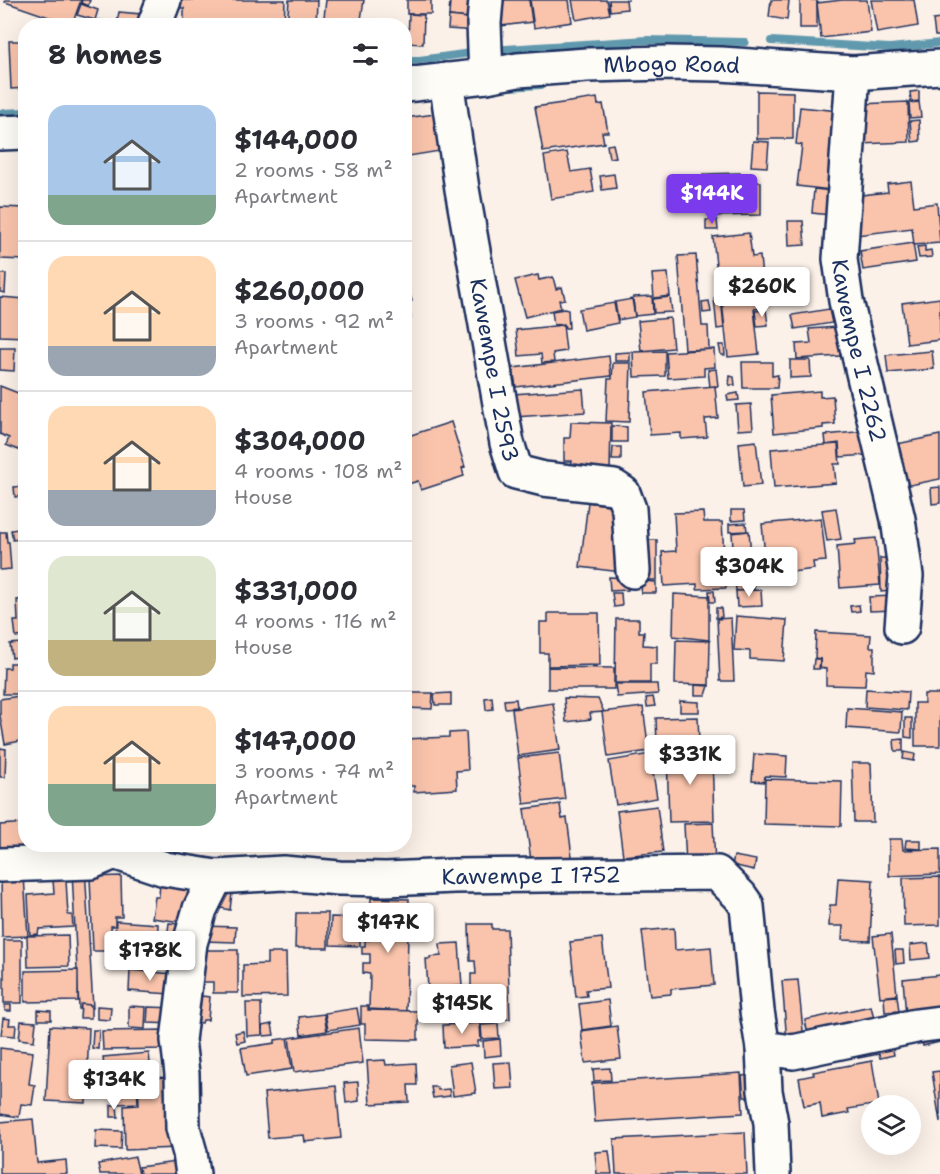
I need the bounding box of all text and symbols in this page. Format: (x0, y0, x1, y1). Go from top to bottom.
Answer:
text: 8 homes (48, 37, 162, 72)
icon: filters (349, 38, 382, 71)
street label: Mbogo Road (603, 48, 741, 80)
text: $144,000 (234, 122, 358, 157)
icon: home (96, 129, 168, 201)
text: 2 rooms · 58 m² (234, 157, 393, 183)
pin: $144K (670, 174, 754, 225)
text: $144K (680, 180, 744, 206)
text: Apartment (234, 183, 338, 209)
street label: Kawempe I 2262 (826, 257, 894, 445)
pin: $260K (720, 267, 804, 318)
text: $260,000 (234, 273, 365, 308)
text: $260K (728, 273, 796, 299)
street label: Kawempe I 2593 (464, 276, 526, 465)
icon: home (96, 280, 168, 352)
text: 3 rooms · 92 m² (234, 308, 394, 334)
text: Apartment (234, 334, 338, 360)
text: $304,000 (234, 423, 366, 458)
icon: home (96, 430, 168, 502)
text: 4 rooms · 108 m² (234, 458, 403, 484)
text: House (234, 484, 293, 510)
pin: $304K (707, 547, 791, 598)
text: $304K (714, 553, 784, 579)
text: $331,000 (234, 573, 358, 608)
icon: home (96, 580, 168, 652)
text: 4 rooms · 116 m² (234, 608, 396, 634)
text: House (234, 634, 293, 660)
text: $147,000 (234, 723, 356, 758)
icon: home (96, 730, 168, 802)
pin: $331K (648, 735, 732, 786)
text: $331K (659, 741, 722, 767)
text: 3 rooms · 74 m² (234, 758, 394, 784)
text: Apartment (234, 784, 338, 810)
street label: Kawempe I 1752 (441, 860, 621, 891)
pin: $147K (346, 903, 430, 954)
text: $147K (357, 909, 419, 935)
pin: $178K (108, 931, 192, 982)
text: $178K (118, 937, 182, 963)
pin: $145K (420, 984, 504, 1035)
text: $145K (431, 990, 493, 1016)
pin: $134K (72, 1060, 156, 1111)
text: $134K (82, 1066, 146, 1092)
map controls (861, 1095, 921, 1155)
button: layers (861, 1095, 921, 1155)

